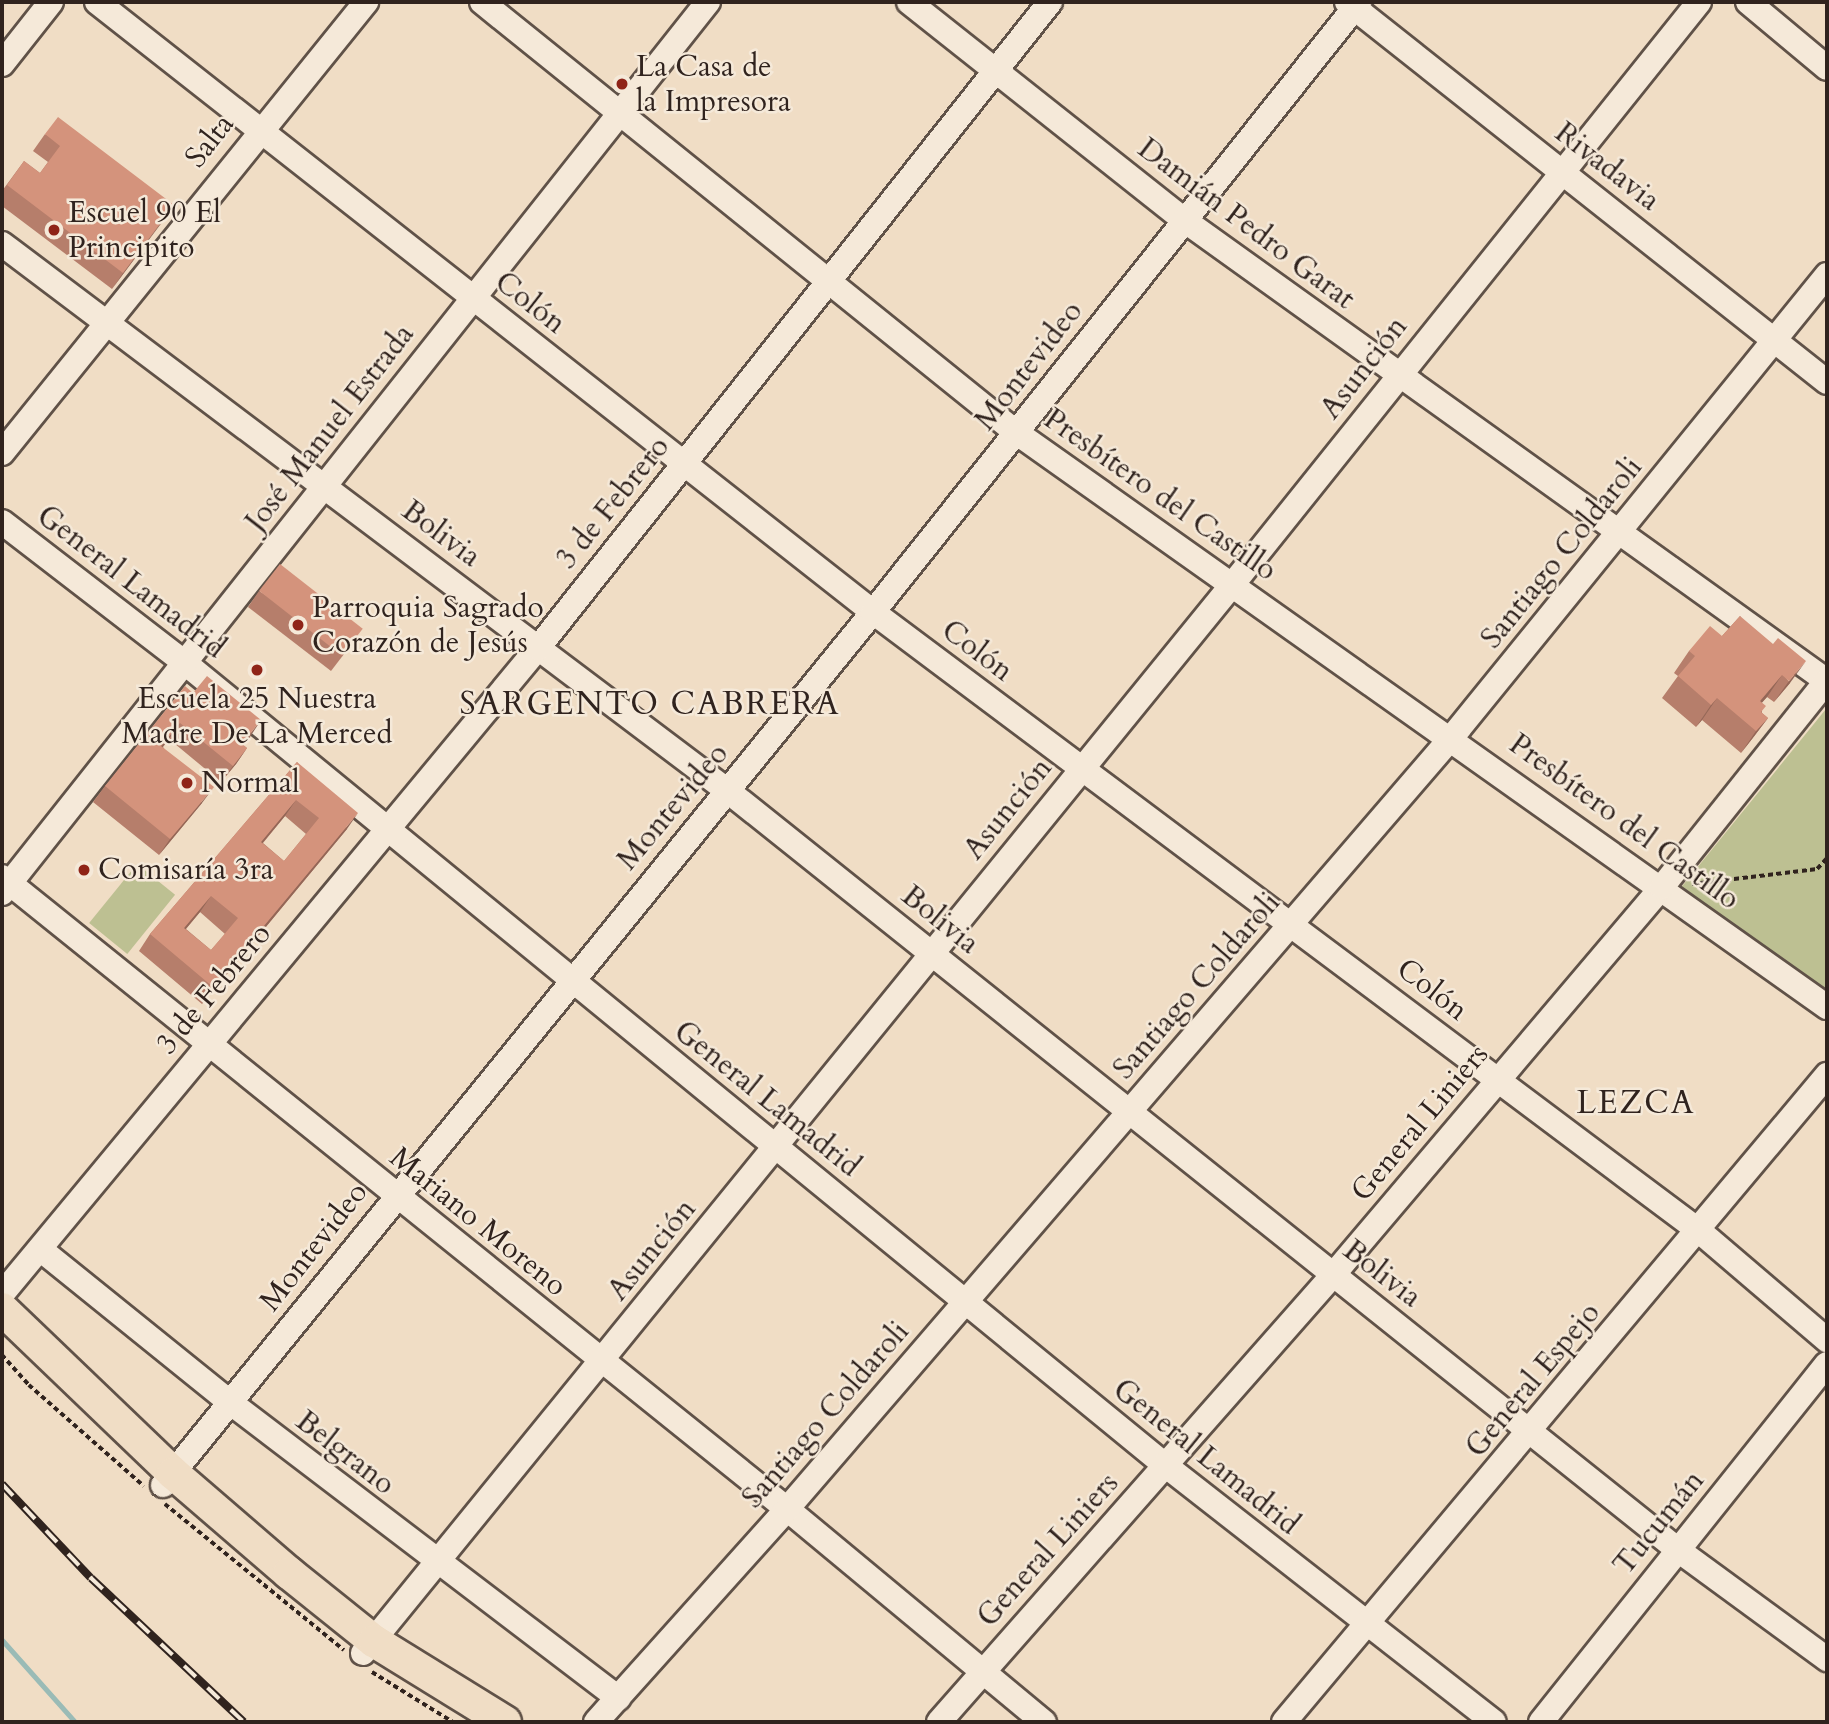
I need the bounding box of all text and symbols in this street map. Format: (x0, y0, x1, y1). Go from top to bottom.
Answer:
place label: La Casa de la Impresora (636, 49, 791, 119)
marker: La Casa de la Impresora (614, 76, 630, 92)
street label: Salta (178, 107, 242, 175)
street label: Rivadavia (1548, 115, 1666, 219)
street label: Damián Pedro Garat (1131, 131, 1361, 317)
place label: Escuel 90 El Principito (68, 195, 221, 265)
marker: Escuel 90 El Principito (46, 222, 62, 238)
street label: Colón (487, 264, 573, 342)
street label: Montevideo (967, 294, 1091, 438)
street label: Asunción (1313, 310, 1415, 426)
street label: José Manuel Estrada (238, 317, 422, 539)
street label: Presbítero del Castillo (1037, 401, 1283, 589)
street label: 3 de Febrero (549, 430, 677, 576)
street label: Santiago Coldaroli (1474, 450, 1650, 656)
street label: Bolivia (395, 493, 487, 575)
street label: General Lamadrid (30, 498, 232, 666)
place label: Parroquia Sagrado Corazón de Jesús (312, 590, 544, 660)
street label: Colón (934, 613, 1020, 689)
marker: Parroquia Sagrado Corazón de Jesús (290, 617, 306, 633)
marker: Escuela 25 Nuestra Madre De La Merced (249, 662, 265, 678)
place label: Escuela 25 Nuestra Madre De La Merced (121, 681, 393, 752)
district label: SARGENTO CABRERA (462, 685, 838, 723)
street label: Presbítero del Castillo (1502, 726, 1746, 918)
street label: Montevideo (610, 736, 736, 878)
street label: Asunción (956, 751, 1060, 867)
place label: Normal (201, 765, 300, 801)
marker: Normal (179, 775, 195, 791)
place label: Comisaría 3ra (98, 852, 274, 888)
marker: Comisaría 3ra (76, 862, 92, 878)
street label: Bolivia (894, 878, 986, 962)
street label: Santiago Coldaroli (1106, 885, 1288, 1087)
street label: 3 de Febrero (149, 916, 279, 1062)
street label: Colón (1389, 951, 1475, 1029)
street label: General Lamadrid (667, 1013, 867, 1185)
street label: General Liniers (1344, 1037, 1496, 1209)
district label: LEZCA (1577, 1084, 1695, 1122)
street label: Mariano Moreno (382, 1140, 574, 1304)
street label: Montevideo (252, 1175, 376, 1319)
street label: Asunción (600, 1192, 704, 1308)
street label: Bolivia (1336, 1232, 1428, 1316)
street label: General Espejo (1458, 1295, 1608, 1465)
street label: Santiago Coldaroli (735, 1314, 917, 1516)
street label: General Lamadrid (1106, 1371, 1306, 1543)
street label: Belgrano (288, 1403, 402, 1503)
street label: Tucumán (1606, 1463, 1712, 1583)
street label: General Liniers (970, 1466, 1126, 1634)

